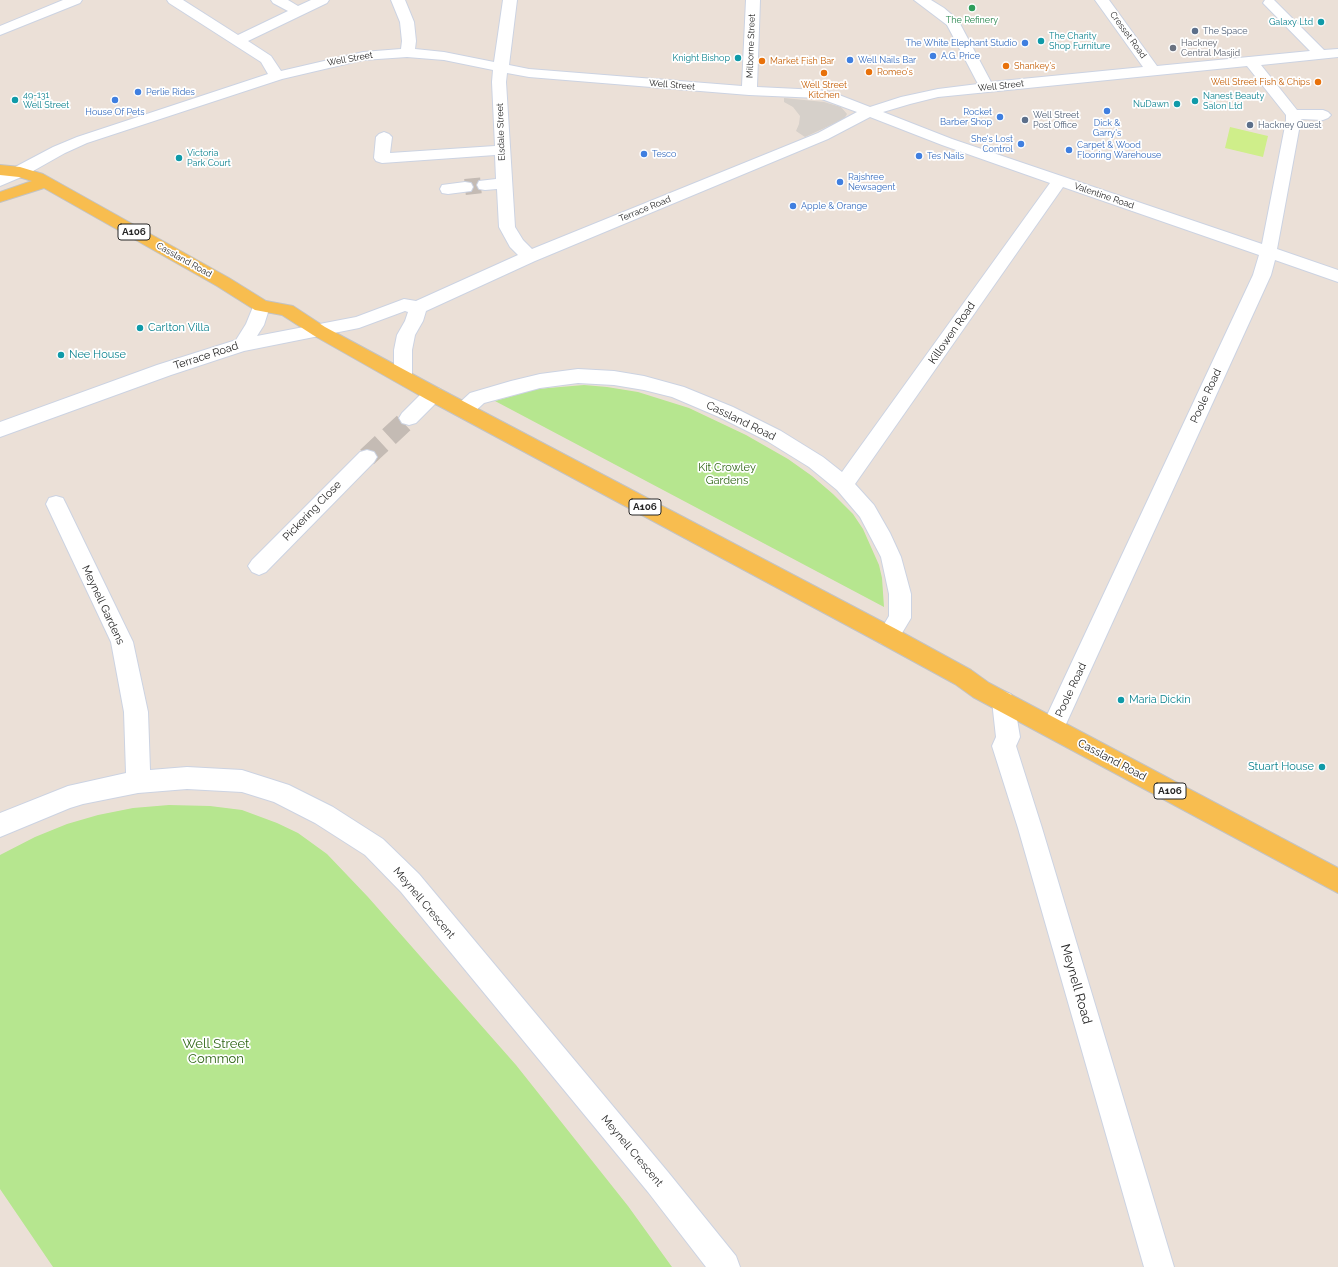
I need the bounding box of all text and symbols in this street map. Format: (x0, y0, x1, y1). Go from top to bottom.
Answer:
marker: The Refinery (967, 3, 977, 13)
street label: Cresset Road (1107, 9, 1149, 61)
street label: Milborne Street (744, 14, 758, 78)
place label: The Refinery (946, 15, 998, 25)
place label: Galaxy Ltd (1269, 17, 1313, 27)
marker: Galaxy Ltd (1316, 17, 1326, 27)
marker: The Space (1190, 26, 1200, 36)
place label: The Space (1203, 26, 1247, 36)
place label: The Charity Shop Furniture (1049, 31, 1110, 52)
marker: The Charity Shop Furniture (1036, 36, 1046, 46)
place label: The White Elephant Studio (905, 38, 1017, 48)
marker: The White Elephant Studio (1020, 38, 1030, 48)
place label: Hackney Central Masjid (1181, 38, 1240, 59)
marker: Hackney Central Masjid (1168, 43, 1178, 53)
street label: Well Street (326, 50, 374, 68)
marker: A.G. Price (928, 51, 938, 61)
place label: A.G. Price (941, 51, 980, 61)
place label: Knight Bishop (672, 53, 730, 63)
marker: Knight Bishop (733, 53, 743, 63)
marker: Well Nails Bar (845, 55, 855, 65)
place label: Well Nails Bar (858, 55, 916, 65)
marker: Market Fish Bar (757, 56, 767, 66)
place label: Market Fish Bar (770, 56, 834, 66)
marker: Shankey's (1001, 61, 1011, 71)
place label: Shankey's (1014, 61, 1055, 71)
marker: Romeo's (864, 67, 874, 77)
place label: Romeo's (877, 67, 913, 77)
marker: Well Street Kitchen (819, 68, 829, 78)
place label: Well Street Fish & Chips (1211, 77, 1310, 87)
marker: Well Street Fish & Chips (1313, 77, 1323, 87)
street label: Well Street (648, 78, 696, 92)
street label: Well Street (977, 78, 1025, 94)
place label: Well Street Kitchen (801, 80, 847, 101)
marker: Perlie Rides (133, 87, 143, 97)
place label: Perlie Rides (146, 87, 195, 97)
place label: 49-131 Well Street (23, 90, 69, 111)
place label: Nanest Beauty Salon Ltd (1203, 91, 1264, 112)
marker: 49-131 Well Street (10, 95, 20, 105)
marker: House Of Pets (110, 95, 120, 105)
marker: Nanest Beauty Salon Ltd (1190, 96, 1200, 106)
place label: NuDawn (1133, 99, 1169, 109)
marker: NuDawn (1172, 99, 1182, 109)
street label: Elsdale Street (495, 103, 507, 161)
marker: Dick & Garry's (1102, 106, 1112, 116)
place label: House Of Pets (85, 107, 145, 117)
place label: Rocket Barber Shop (940, 107, 992, 128)
place label: Well Street Post Office (1033, 110, 1079, 131)
marker: Rocket Barber Shop (995, 112, 1005, 122)
marker: Well Street Post Office (1020, 115, 1030, 125)
place label: Dick & Garry's (1093, 118, 1121, 139)
marker: Hackney Quest (1245, 120, 1255, 130)
place label: Hackney Quest (1258, 120, 1322, 130)
place label: She's Lost Control (971, 134, 1013, 155)
marker: She's Lost Control (1016, 139, 1026, 149)
place label: Carpet & Wood Flooring Warehouse (1077, 140, 1161, 161)
marker: Carpet & Wood Flooring Warehouse (1064, 145, 1074, 155)
place label: Victoria Park Court (187, 148, 231, 169)
marker: Tesco (639, 149, 649, 159)
place label: Tesco (652, 149, 676, 159)
marker: Tes Nails (914, 151, 924, 161)
place label: Tes Nails (927, 151, 964, 161)
marker: Victoria Park Court (174, 153, 184, 163)
place label: Rajshree Newsagent (848, 172, 896, 193)
marker: Rajshree Newsagent (835, 177, 845, 187)
street label: Valentine Road (1073, 181, 1135, 211)
street label: Terrace Road (617, 194, 673, 224)
marker: Apple & Orange (788, 201, 798, 211)
place label: Apple & Orange (801, 201, 867, 211)
road number: A106 (118, 224, 150, 240)
street label: Cassland Road (154, 240, 214, 280)
street label: Killowen Road (926, 299, 978, 367)
place label: Carlton Villa (148, 321, 210, 335)
marker: Carlton Villa (135, 323, 145, 333)
street label: Terrace Road (172, 339, 240, 373)
place label: Nee House (69, 348, 126, 362)
marker: Nee House (56, 350, 66, 360)
street label: Poole Road (1188, 367, 1224, 425)
street label: Cassland Road (704, 398, 778, 444)
park label: Kit Crowley Gardens (698, 461, 756, 487)
street label: Pickering Close (280, 478, 344, 544)
road number: A106 (629, 499, 661, 515)
street label: Meynell Gardens (79, 563, 127, 647)
street label: Poole Road (1053, 661, 1089, 719)
place label: Maria Dickin (1129, 693, 1191, 707)
marker: Maria Dickin (1116, 695, 1126, 705)
street label: Cassland Road (1076, 736, 1148, 784)
place label: Stuart House (1248, 760, 1314, 774)
marker: Stuart House (1317, 762, 1327, 772)
road number: A106 (1154, 783, 1186, 799)
street label: Meynell Crescent (390, 865, 458, 941)
street label: Meynell Road (1057, 942, 1095, 1026)
park label: Well Street Common (183, 1036, 249, 1067)
street label: Meynell Crescent (598, 1113, 666, 1189)

